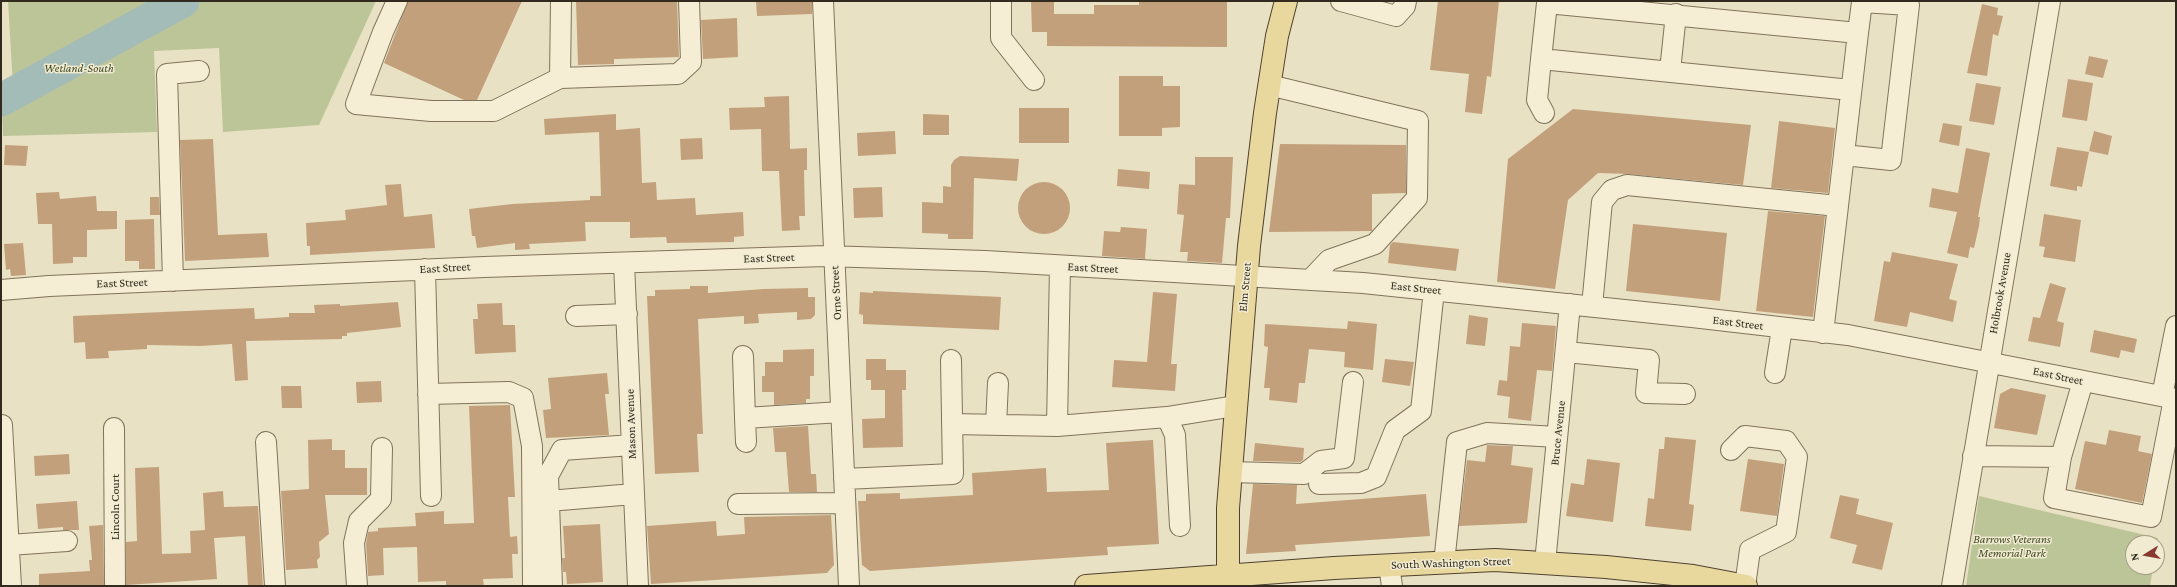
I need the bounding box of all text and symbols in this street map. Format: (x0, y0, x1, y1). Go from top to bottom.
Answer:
park label: Wetland-South (44, 61, 114, 75)
street label: East Street (743, 250, 795, 266)
street label: Holbrook Avenue (1986, 251, 2014, 335)
street label: East Street (419, 259, 471, 277)
street label: East Street (1067, 259, 1119, 277)
street label: Elm Street (1236, 262, 1254, 312)
street label: Orne Street (827, 265, 845, 321)
street label: East Street (96, 275, 148, 291)
street label: East Street (1390, 278, 1442, 298)
street label: East Street (1712, 313, 1764, 333)
street label: East Street (2032, 364, 2084, 388)
street label: Mason Avenue (623, 389, 639, 459)
street label: Bruce Avenue (1547, 400, 1569, 466)
street label: Lincoln Court (108, 474, 122, 540)
park label: Barrows Veterans Memorial Park (1973, 532, 2051, 560)
north arrow (2125, 535, 2165, 575)
text: N (2128, 552, 2141, 562)
street label: South Washington Street (1391, 554, 1511, 572)

